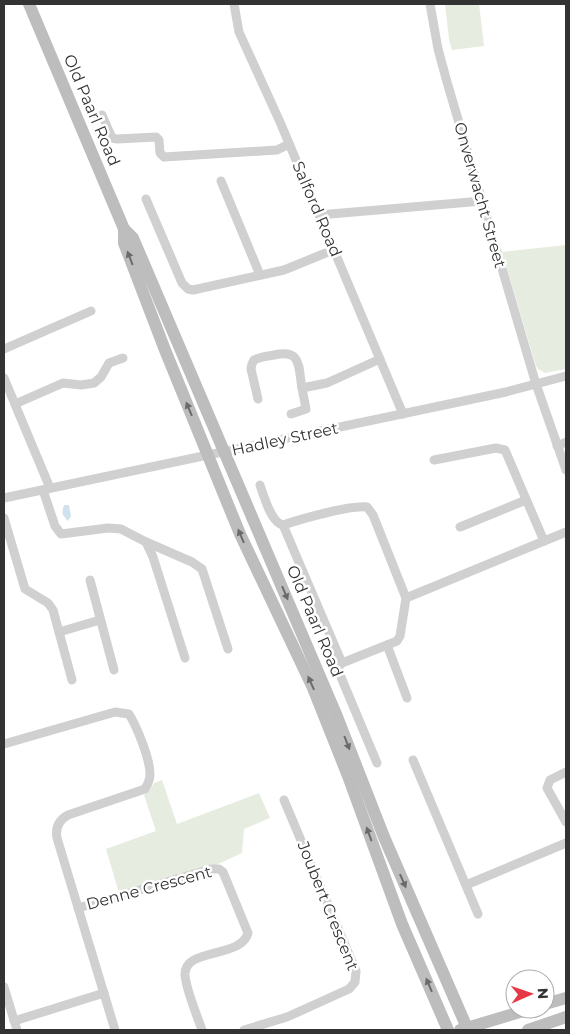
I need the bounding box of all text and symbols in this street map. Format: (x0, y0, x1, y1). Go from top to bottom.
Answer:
street label: Old Paarl Road (60, 51, 124, 169)
street label: Onverwacht Street (450, 120, 510, 271)
street label: Salford Road (288, 158, 346, 260)
one-way arrow (125, 251, 133, 265)
one-way arrow (185, 402, 193, 416)
street label: Hadley Street (230, 418, 340, 460)
one-way arrow (237, 529, 245, 543)
street label: Old Paarl Road (283, 562, 347, 680)
one-way arrow (281, 586, 289, 600)
one-way arrow (306, 676, 314, 690)
one-way arrow (343, 736, 351, 751)
one-way arrow (365, 826, 373, 841)
street label: Joubert Crescent (293, 838, 363, 974)
street label: Denne Crescent (84, 862, 214, 914)
one-way arrow (399, 874, 407, 888)
north arrow (505, 969, 555, 1019)
one-way arrow (424, 978, 432, 992)
text: N (534, 988, 552, 1000)

